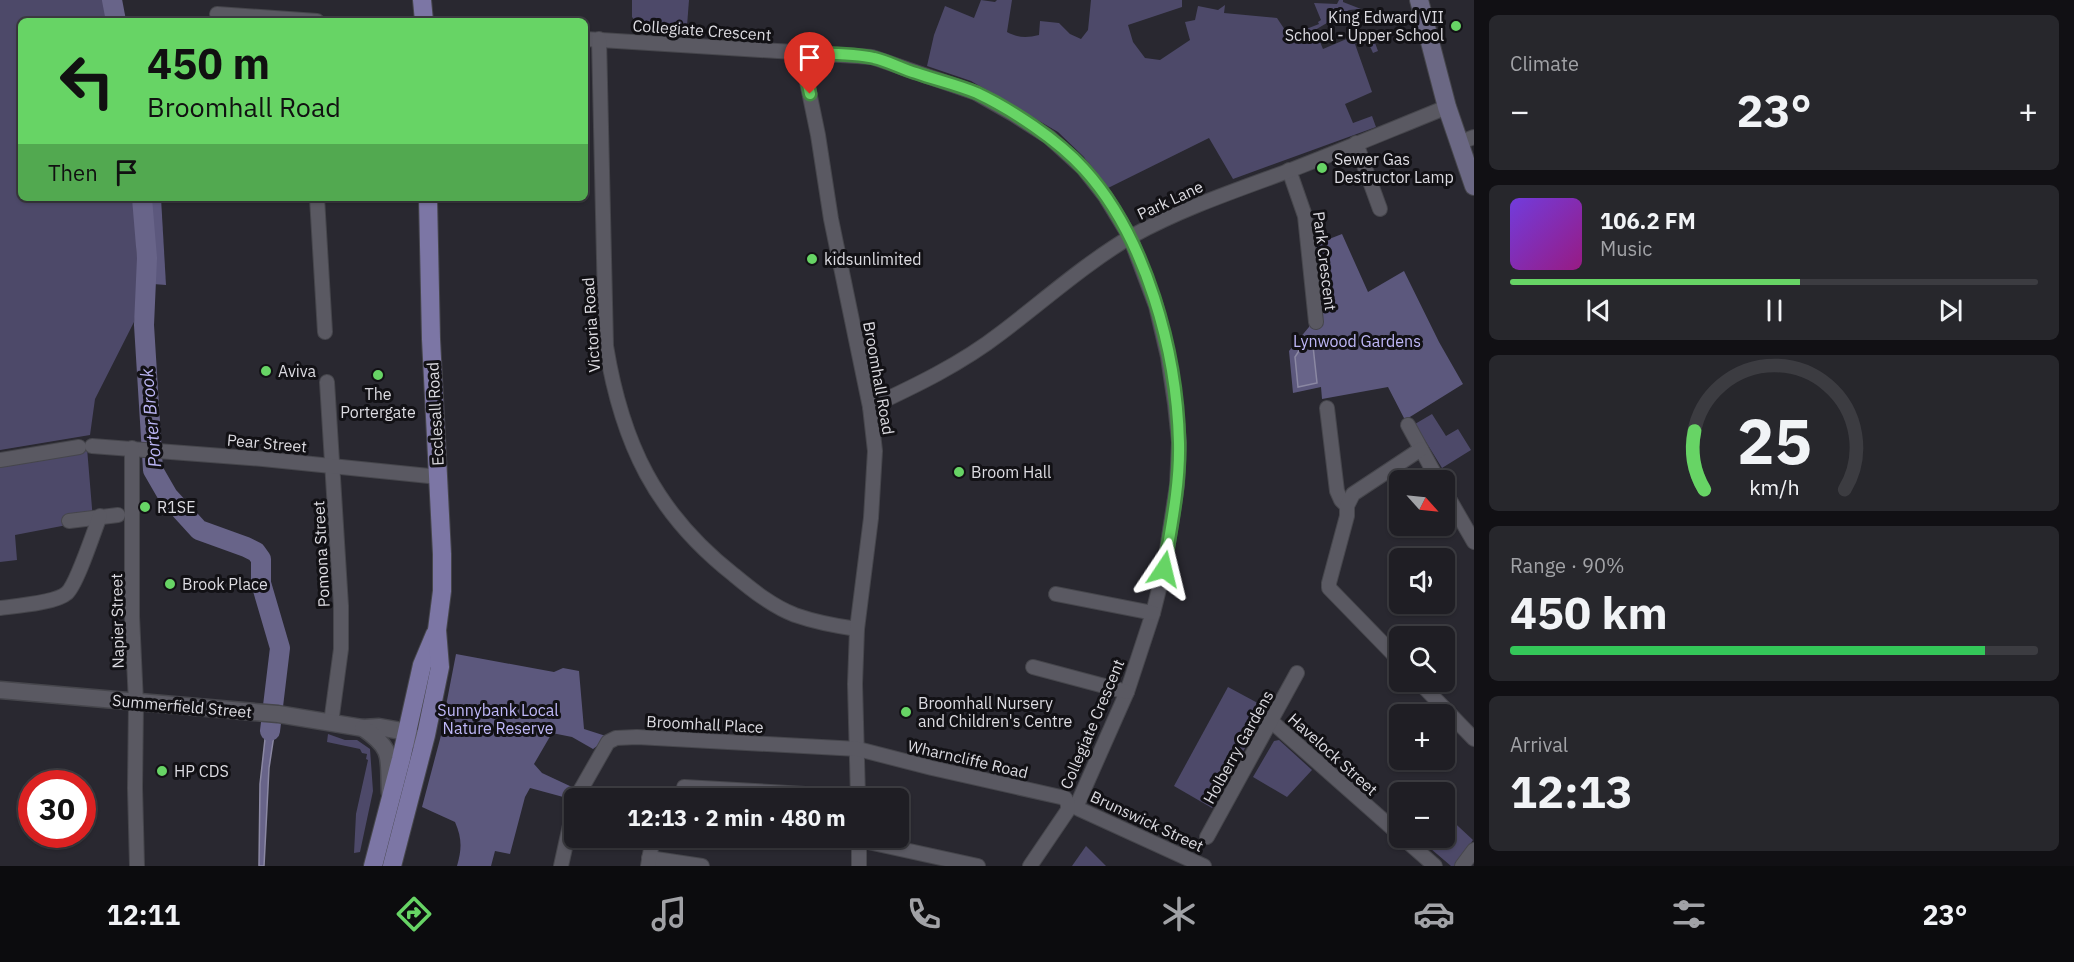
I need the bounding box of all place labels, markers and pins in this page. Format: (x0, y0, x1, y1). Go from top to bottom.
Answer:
place label: King Edward VII School - Upper School (1285, 7, 1444, 45)
marker: King Edward VII School - Upper School (1449, 19, 1463, 33)
pin (784, 32, 835, 94)
place label: Sewer Gas Destructor Lamp (1334, 149, 1454, 187)
marker: Sewer Gas Destructor Lamp (1315, 161, 1329, 175)
place label: kidsunlimited (824, 249, 922, 269)
marker: kidsunlimited (805, 252, 819, 266)
place label: Aviva (278, 361, 317, 381)
marker: Aviva (259, 364, 273, 378)
marker: The Portergate (371, 368, 385, 382)
place label: The Portergate (340, 384, 416, 422)
place label: Broom Hall (971, 462, 1051, 482)
marker: Broom Hall (952, 465, 966, 479)
place label: R1SE (157, 497, 195, 517)
marker: R1SE (138, 500, 152, 514)
place label: Brook Place (182, 574, 268, 594)
marker: Brook Place (163, 577, 177, 591)
place label: Broomhall Nursery and Children's Centre (918, 693, 1072, 731)
marker: Broomhall Nursery and Children's Centre (899, 705, 913, 719)
place label: HP CDS (174, 761, 229, 781)
marker: HP CDS (155, 764, 169, 778)

